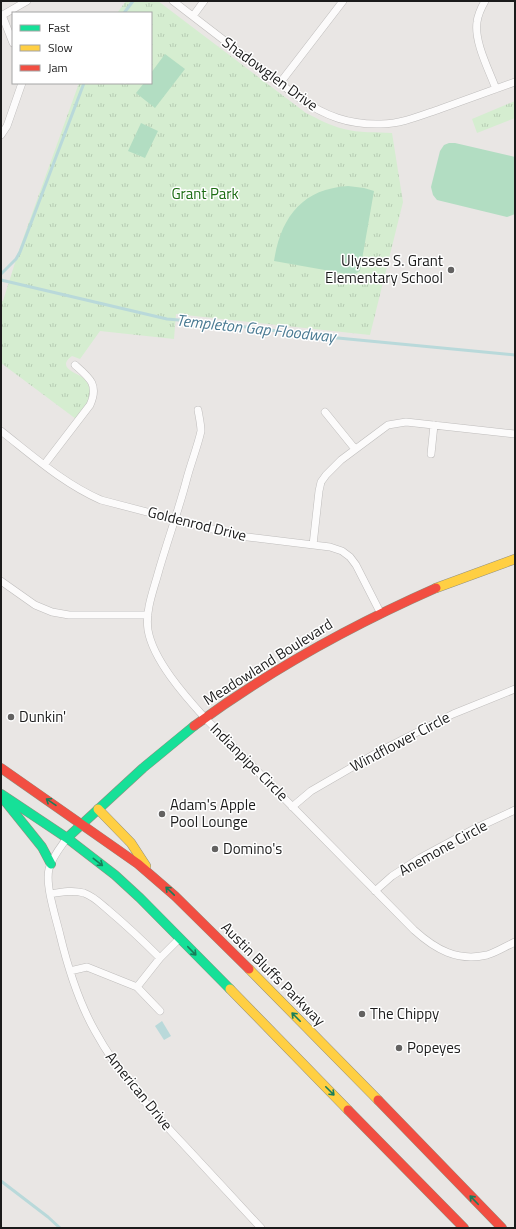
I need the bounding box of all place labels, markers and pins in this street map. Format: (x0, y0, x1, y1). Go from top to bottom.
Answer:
place label: Ulysses S. Grant Elementary School (325, 249, 444, 289)
marker: Ulysses S. Grant Elementary School (446, 265, 456, 275)
place label: Dunkin' (19, 705, 66, 728)
marker: Dunkin' (6, 712, 16, 722)
place label: Adam's Apple Pool Lounge (170, 793, 256, 833)
marker: Adam's Apple Pool Lounge (157, 809, 167, 819)
place label: Domino's (223, 837, 282, 860)
marker: Domino's (210, 844, 220, 854)
place label: The Chippy (370, 1002, 439, 1025)
marker: The Chippy (357, 1009, 367, 1019)
place label: Popeyes (407, 1036, 461, 1059)
marker: Popeyes (394, 1043, 404, 1053)

